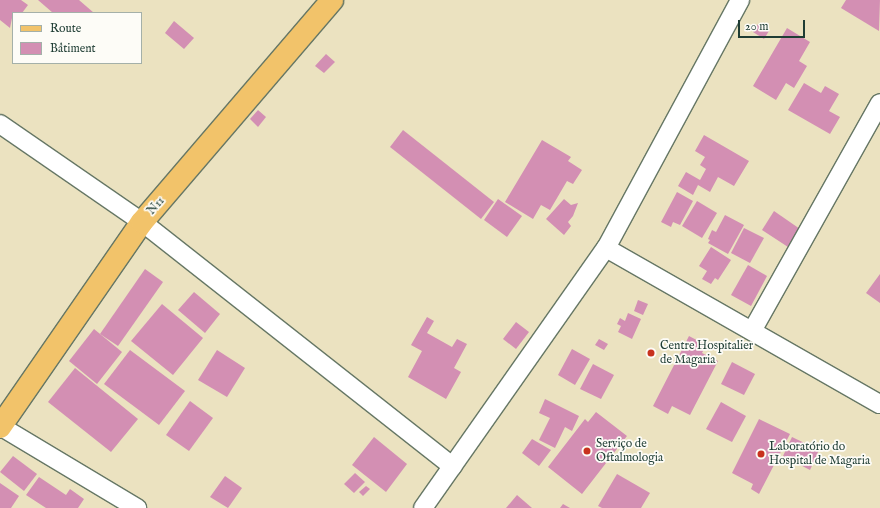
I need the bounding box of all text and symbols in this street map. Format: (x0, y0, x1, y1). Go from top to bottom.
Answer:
legend (12, 12, 142, 64)
scale bar (740, 12, 807, 38)
text: 20 m (745, 19, 768, 34)
text: Route (50, 21, 81, 36)
text: Bâtiment (50, 41, 96, 56)
street label: N11 (144, 194, 168, 218)
place label: Centre Hospitalier de Magaria (660, 339, 753, 367)
marker: Centre Hospitalier de Magaria (645, 347, 657, 359)
place label: Serviço de Oftalmologia (596, 437, 663, 465)
place label: Laboratório do Hospital de Magaria (769, 440, 870, 468)
marker: Serviço de Oftalmologia (581, 445, 593, 457)
marker: Laboratório do Hospital de Magaria (756, 449, 766, 459)

